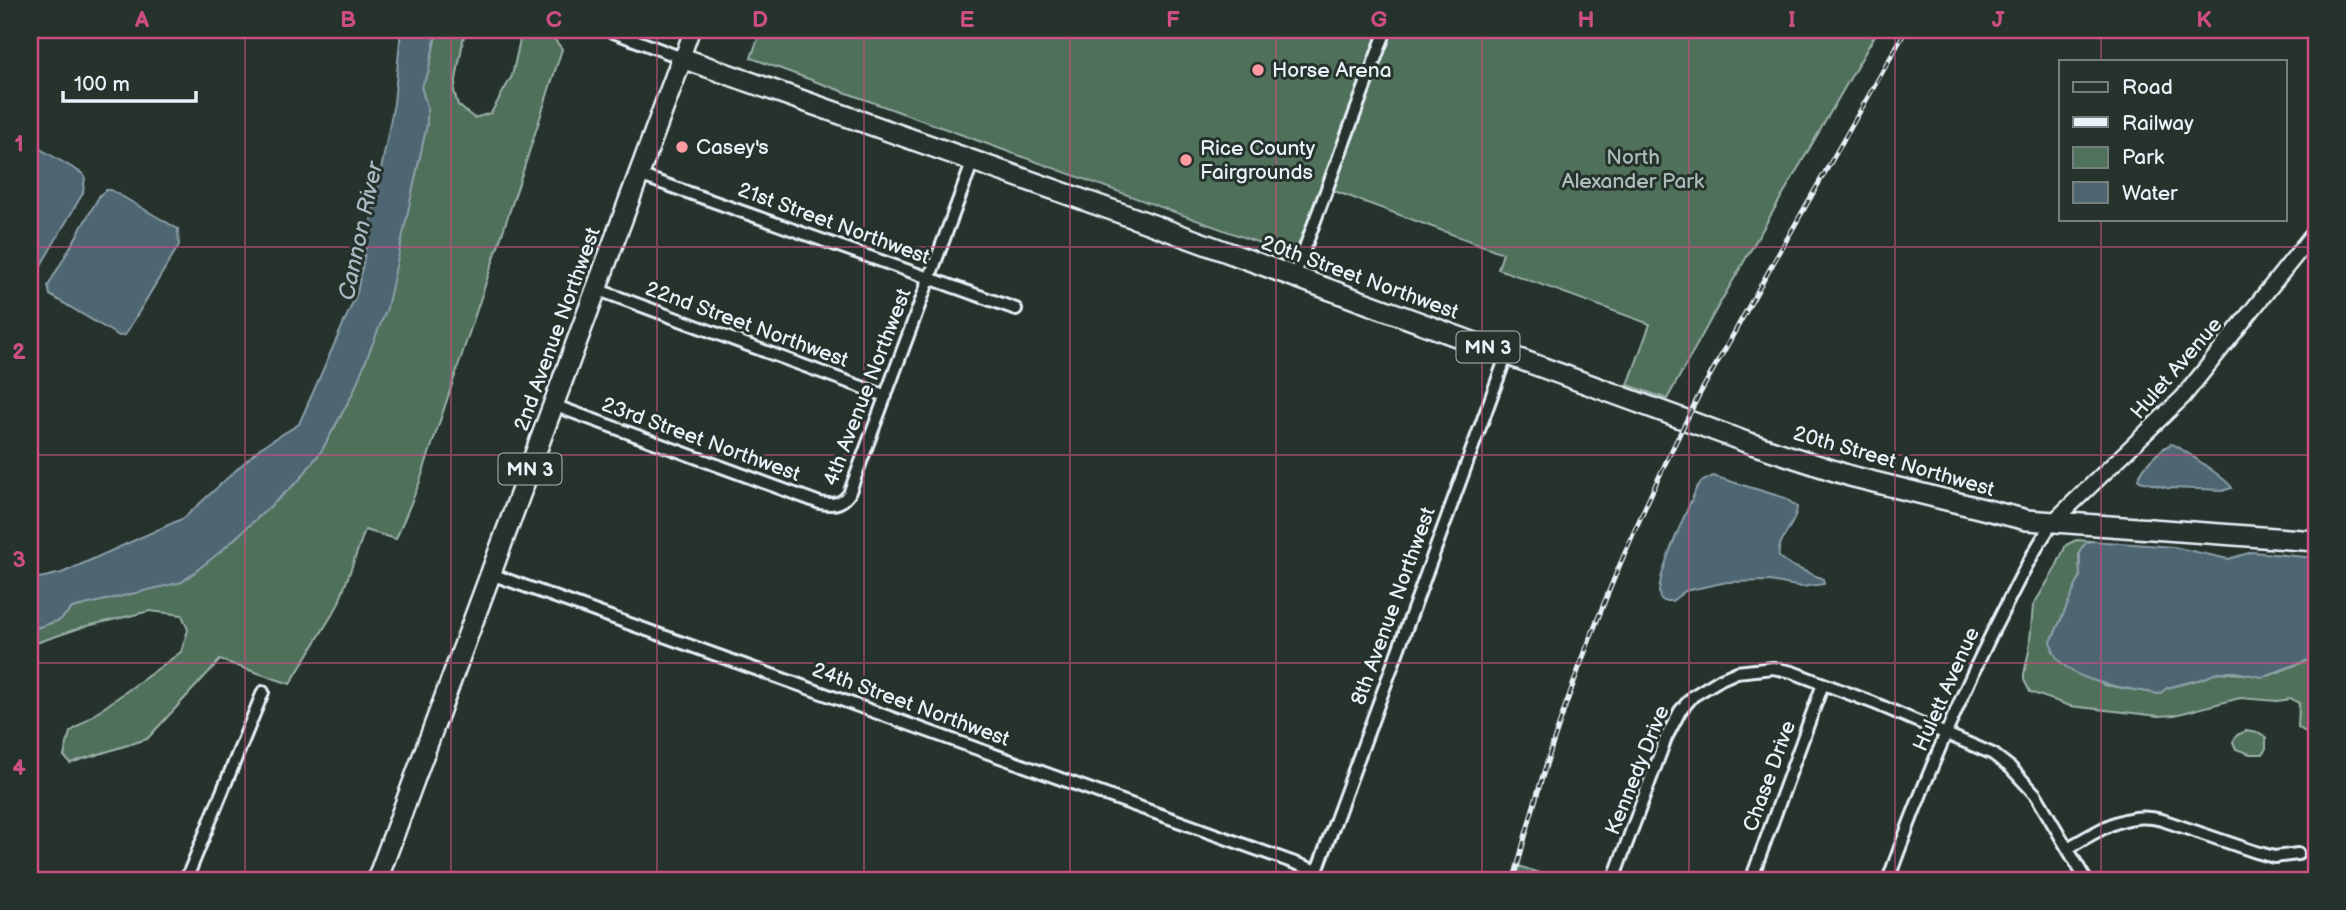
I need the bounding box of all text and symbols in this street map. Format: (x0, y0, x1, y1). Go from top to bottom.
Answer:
text: A (134, 6, 150, 34)
text: B (340, 6, 356, 34)
text: C (546, 6, 562, 34)
text: D (752, 6, 768, 34)
text: E (960, 6, 975, 34)
text: F (1166, 6, 1180, 34)
text: G (1371, 6, 1388, 34)
text: H (1577, 6, 1595, 34)
text: I (1788, 6, 1796, 34)
text: J (1992, 6, 2005, 34)
text: K (2196, 6, 2212, 34)
place label: Horse Arena (1272, 58, 1392, 83)
scale bar (63, 60, 196, 104)
legend (2059, 60, 2286, 220)
marker: Horse Arena (1250, 62, 1266, 78)
text: 100 m (74, 72, 130, 97)
text: Road (2122, 75, 2173, 100)
text: Railway (2122, 111, 2194, 136)
text: 1 (14, 130, 24, 158)
place label: Casey's (696, 135, 769, 160)
place label: Rice County Fairgrounds (1200, 136, 1316, 185)
marker: Casey's (674, 139, 690, 155)
park label: North Alexander Park (1562, 145, 1705, 194)
text: Park (2122, 145, 2165, 170)
marker: Rice County Fairgrounds (1178, 152, 1194, 168)
water label: Cannon River (333, 158, 390, 303)
street label: 21st Street Northwest (735, 177, 934, 270)
text: Water (2122, 181, 2178, 206)
street label: 2nd Avenue Northwest (509, 223, 606, 434)
street label: 20th Street Northwest (1258, 230, 1462, 325)
street label: 22nd Street Northwest (642, 276, 852, 373)
street label: 4th Avenue Northwest (818, 284, 917, 489)
street label: Hulet Avenue (2125, 312, 2227, 424)
road number: MN 3 (1456, 332, 1520, 362)
text: 2 (12, 338, 26, 366)
street label: 23rd Street Northwest (598, 392, 804, 487)
street label: 20th Street Northwest (1790, 421, 1998, 502)
road number: MN 3 (498, 454, 562, 484)
street label: 8th Avenue Northwest (1346, 503, 1441, 709)
text: 3 (12, 546, 26, 574)
street label: Hulett Avenue (1908, 623, 1985, 755)
street label: 24th Street Northwest (809, 657, 1013, 752)
street label: Kennedy Drive (1600, 702, 1675, 838)
street label: Chase Drive (1738, 717, 1801, 835)
text: 4 (12, 754, 26, 782)

